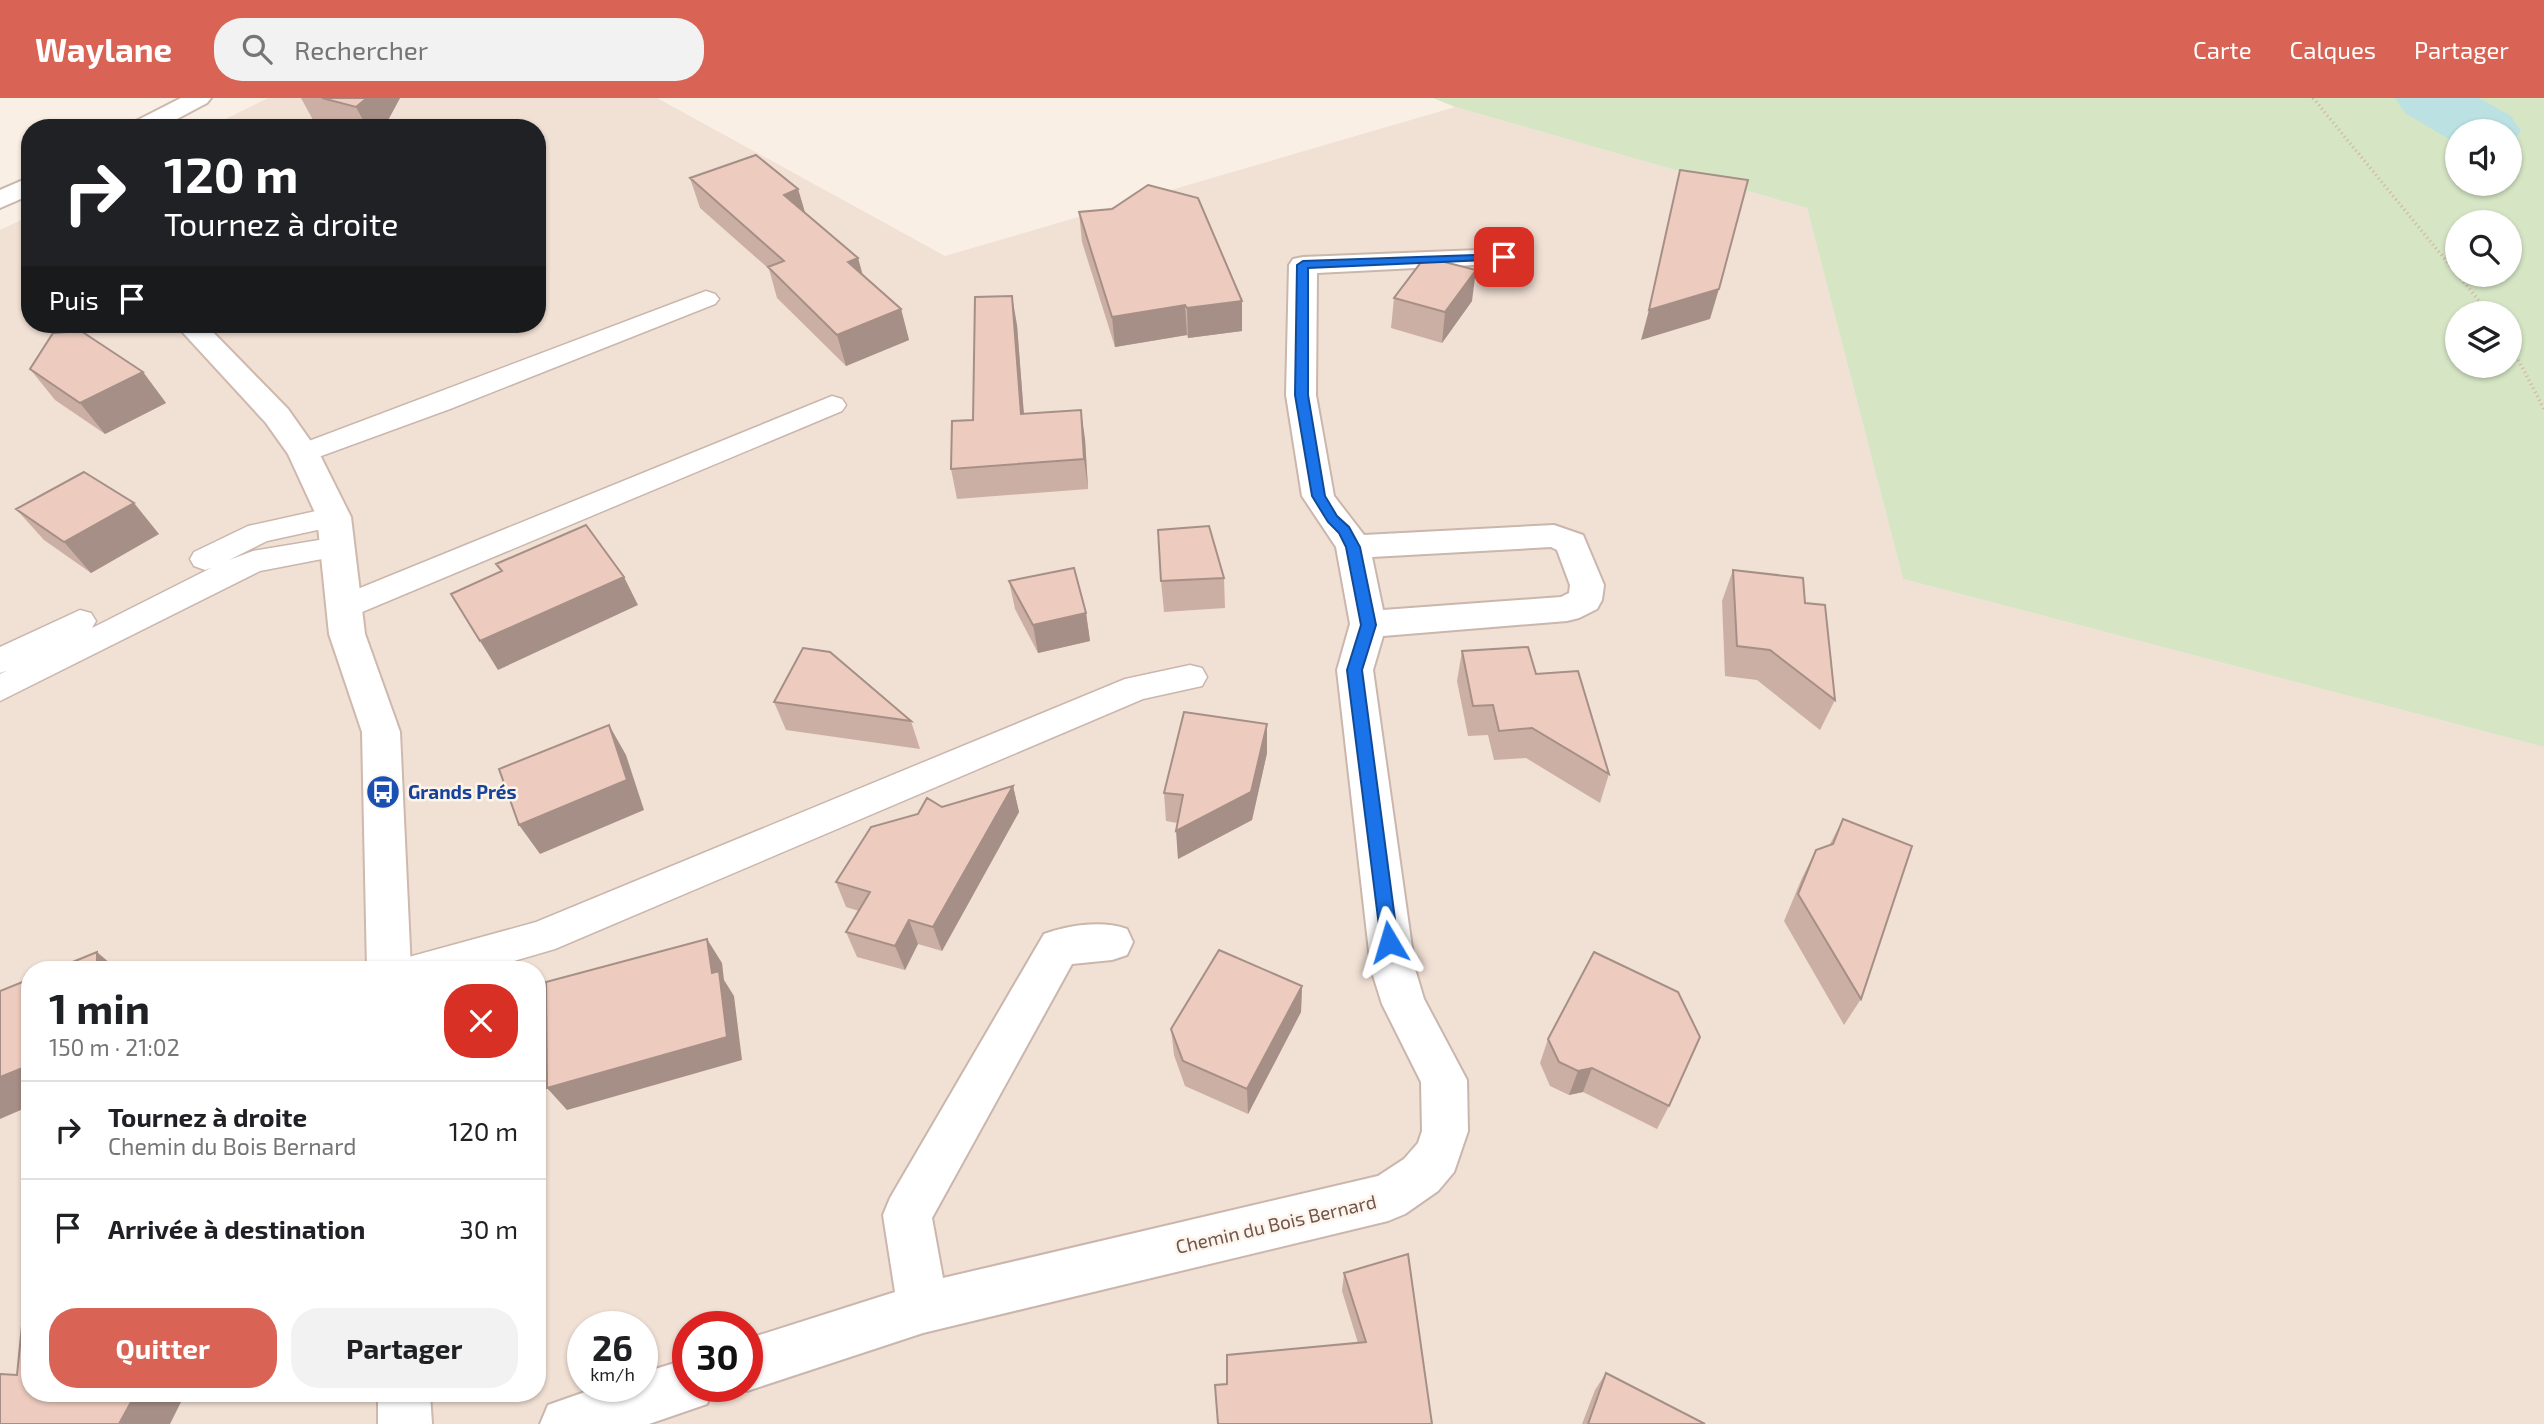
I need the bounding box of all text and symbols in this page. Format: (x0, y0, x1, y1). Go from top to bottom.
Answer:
search box (214, 18, 704, 81)
text: Waylane (35, 29, 172, 69)
icon: search (238, 30, 276, 68)
text: Rechercher (294, 34, 428, 65)
text: Carte (2193, 35, 2252, 64)
text: Calques (2290, 35, 2376, 64)
text: Partager (2414, 35, 2509, 64)
map controls (2445, 119, 2522, 378)
button: sound (2445, 119, 2522, 196)
text: 120 m (164, 144, 298, 203)
icon: right (49, 147, 140, 238)
text: Tournez à droite (164, 204, 398, 242)
button: search (2445, 210, 2522, 287)
pin (1474, 227, 1534, 287)
icon: arrive (1485, 238, 1523, 276)
icon: arrive (113, 280, 151, 318)
text: Puis (49, 284, 99, 315)
button: layers (2445, 301, 2522, 378)
bus stop icon: Grands Prés (364, 773, 402, 811)
place label: Grands Prés (408, 780, 517, 803)
position arrow (1352, 905, 1426, 979)
text: 1 min (49, 982, 150, 1032)
button: close (444, 984, 518, 1058)
text: 150 m · 21:02 (49, 1033, 180, 1061)
text: Tournez à droite (108, 1101, 307, 1132)
icon: right (49, 1111, 87, 1149)
text: 120 m (449, 1115, 518, 1146)
text: Chemin du Bois Bernard (108, 1132, 356, 1160)
street label: Chemin du Bois Bernard (1173, 1189, 1378, 1258)
icon: arrive (49, 1209, 87, 1247)
text: Arrivée à destination (108, 1213, 365, 1244)
text: 30 m (459, 1213, 518, 1244)
button: Quitter (49, 1308, 277, 1388)
button: Partager (291, 1308, 518, 1388)
speed limit sign: 30 (672, 1311, 763, 1402)
text: 26 (592, 1326, 633, 1368)
text: km/h (590, 1363, 635, 1385)

